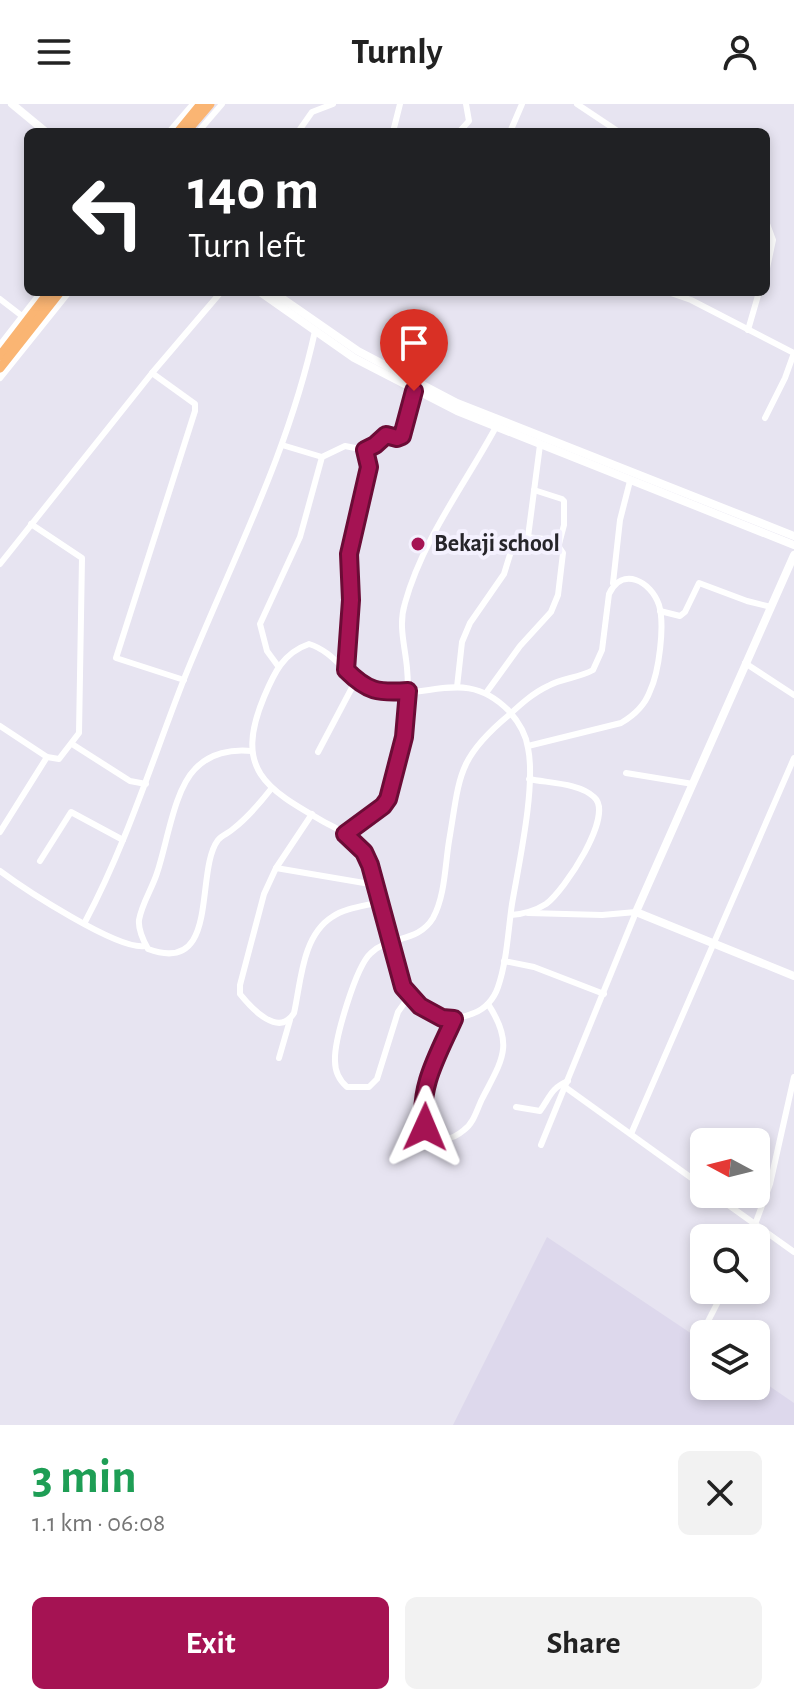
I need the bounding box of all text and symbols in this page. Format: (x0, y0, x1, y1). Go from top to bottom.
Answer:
icon: menu (32, 30, 76, 74)
icon: person (718, 30, 762, 74)
text: Turnly (351, 34, 443, 70)
icon: left (56, 160, 160, 264)
text: 140 m (188, 163, 319, 219)
text: Turn left (188, 228, 305, 264)
pin (380, 309, 448, 391)
icon: arrive (392, 321, 436, 365)
place label: Bekaji school (434, 532, 560, 556)
marker: Bekaji school (409, 535, 427, 553)
position arrow (383, 1085, 467, 1169)
north arrow (690, 1128, 770, 1208)
map controls (690, 1128, 770, 1400)
button: search (690, 1224, 770, 1304)
button: layers (690, 1320, 770, 1400)
button: close (678, 1451, 762, 1535)
text: 3 min (32, 1454, 137, 1502)
text: 1.1 km · 06:08 (32, 1510, 165, 1536)
button: Exit (32, 1597, 389, 1689)
button: Share (405, 1597, 762, 1689)

